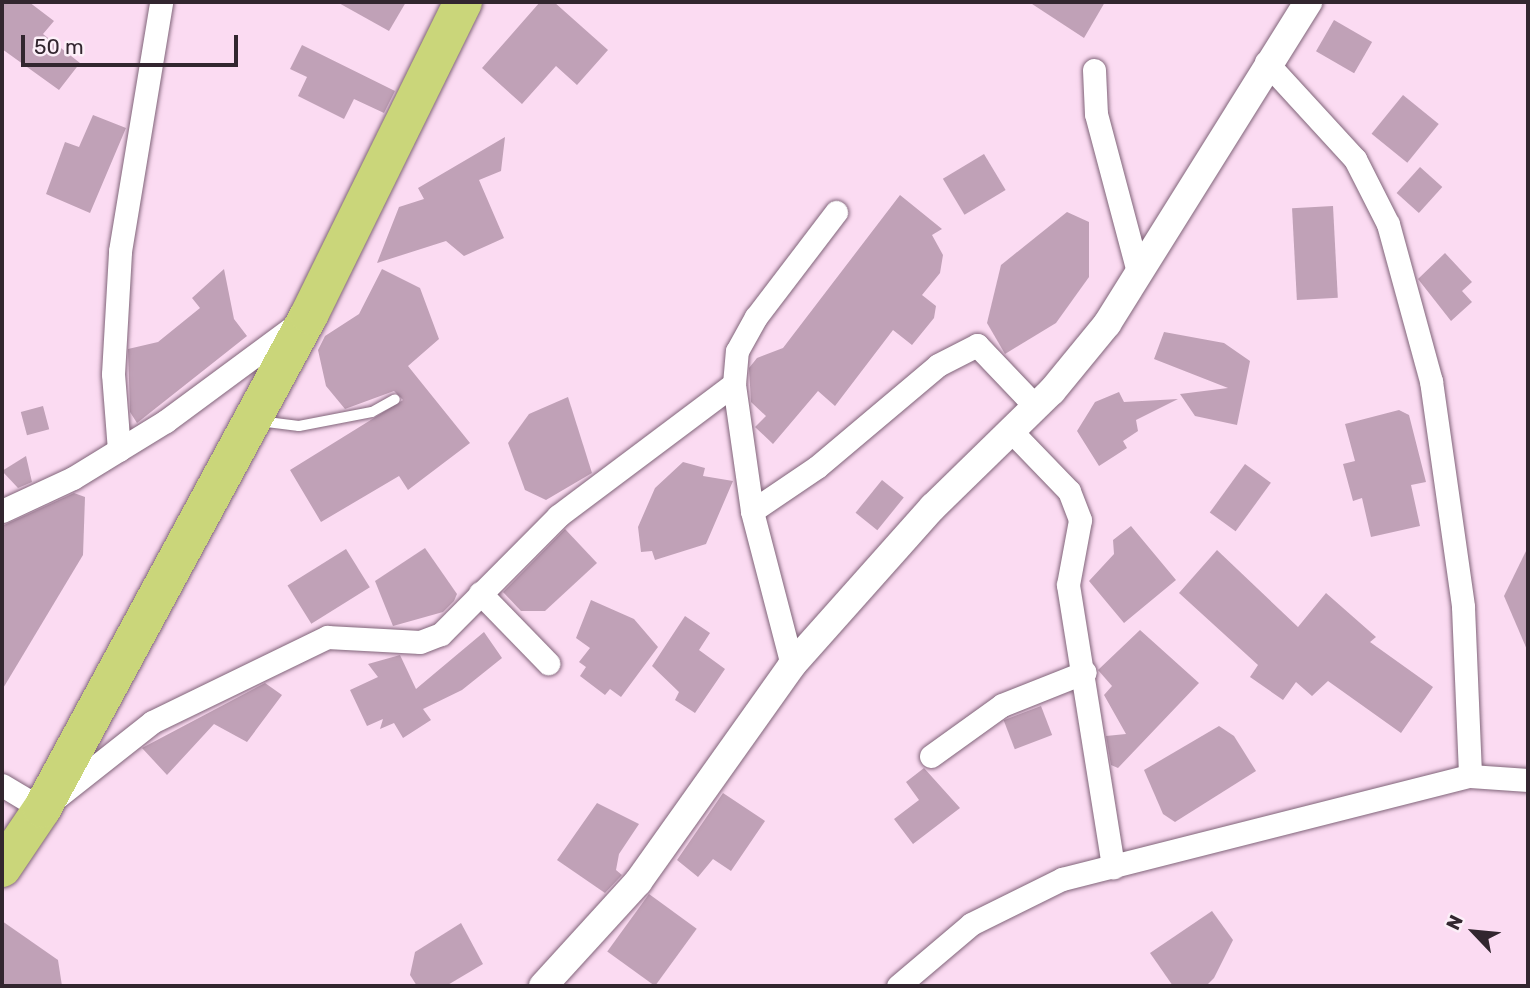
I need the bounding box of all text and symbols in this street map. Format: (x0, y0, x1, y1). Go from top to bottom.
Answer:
scale bar (24, 21, 242, 65)
text: 50 m (34, 34, 84, 59)
north arrow (1439, 897, 1509, 967)
text: N (1441, 911, 1468, 934)

